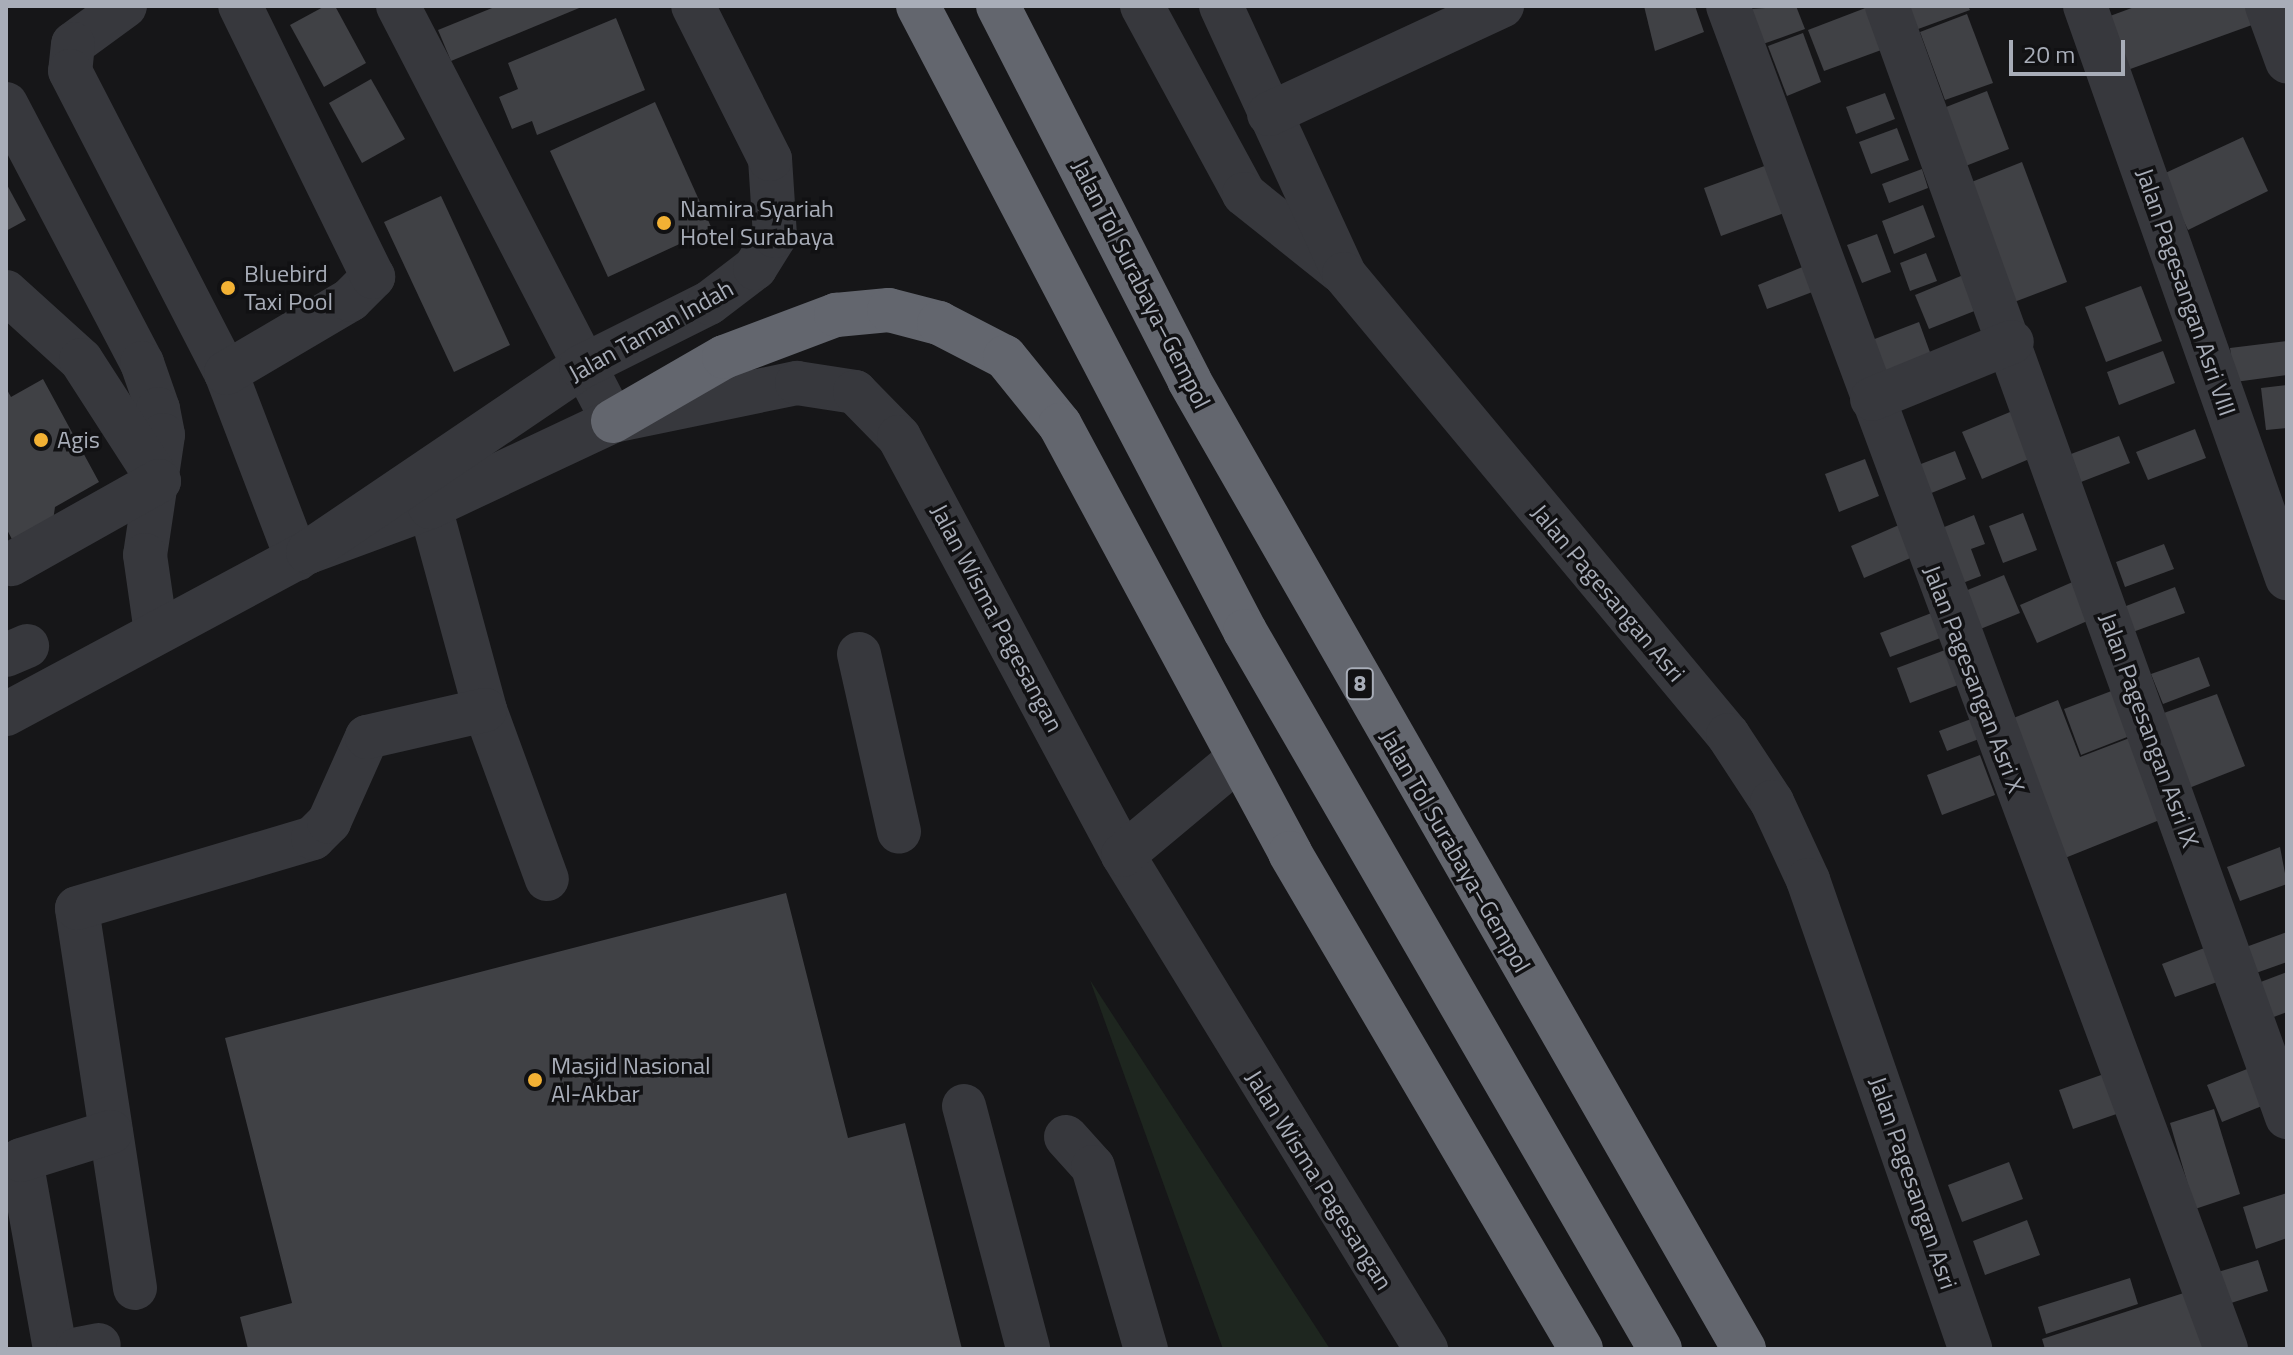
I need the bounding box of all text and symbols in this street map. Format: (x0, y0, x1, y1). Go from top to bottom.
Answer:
scale bar (2013, 24, 2129, 74)
text: 20 m (2023, 36, 2075, 72)
street label: Jalan Tol Surabaya–Gempol (1066, 155, 1216, 413)
street label: Jalan Pagesangan Asri VIII (2130, 164, 2242, 420)
place label: Namira Syariah Hotel Surabaya (680, 195, 834, 251)
marker: Namira Syariah Hotel Surabaya (655, 214, 673, 232)
place label: Bluebird Taxi Pool (244, 260, 333, 316)
street label: Jalan Taman Indah (564, 274, 738, 388)
marker: Bluebird Taxi Pool (219, 279, 237, 297)
place label: Agis (57, 426, 100, 454)
marker: Agis (32, 431, 50, 449)
street label: Jalan Pagesangan Asri (1525, 498, 1691, 688)
street label: Jalan Wisma Pagesangan (925, 499, 1069, 737)
street label: Jalan Pagesangan Asri X (1917, 561, 2031, 797)
street label: Jalan Pagesangan Asri IX (2093, 609, 2205, 851)
road number: 8 (1344, 666, 1376, 702)
street label: Jalan Tol Surabaya–Gempol (1374, 724, 1536, 978)
place label: Masjid Nasional Al-Akbar (551, 1052, 711, 1108)
street label: Jalan Wisma Pagesangan (1240, 1065, 1398, 1295)
marker: Masjid Nasional Al-Akbar (526, 1071, 544, 1089)
street label: Jalan Pagesangan Asri (1863, 1073, 1963, 1293)

